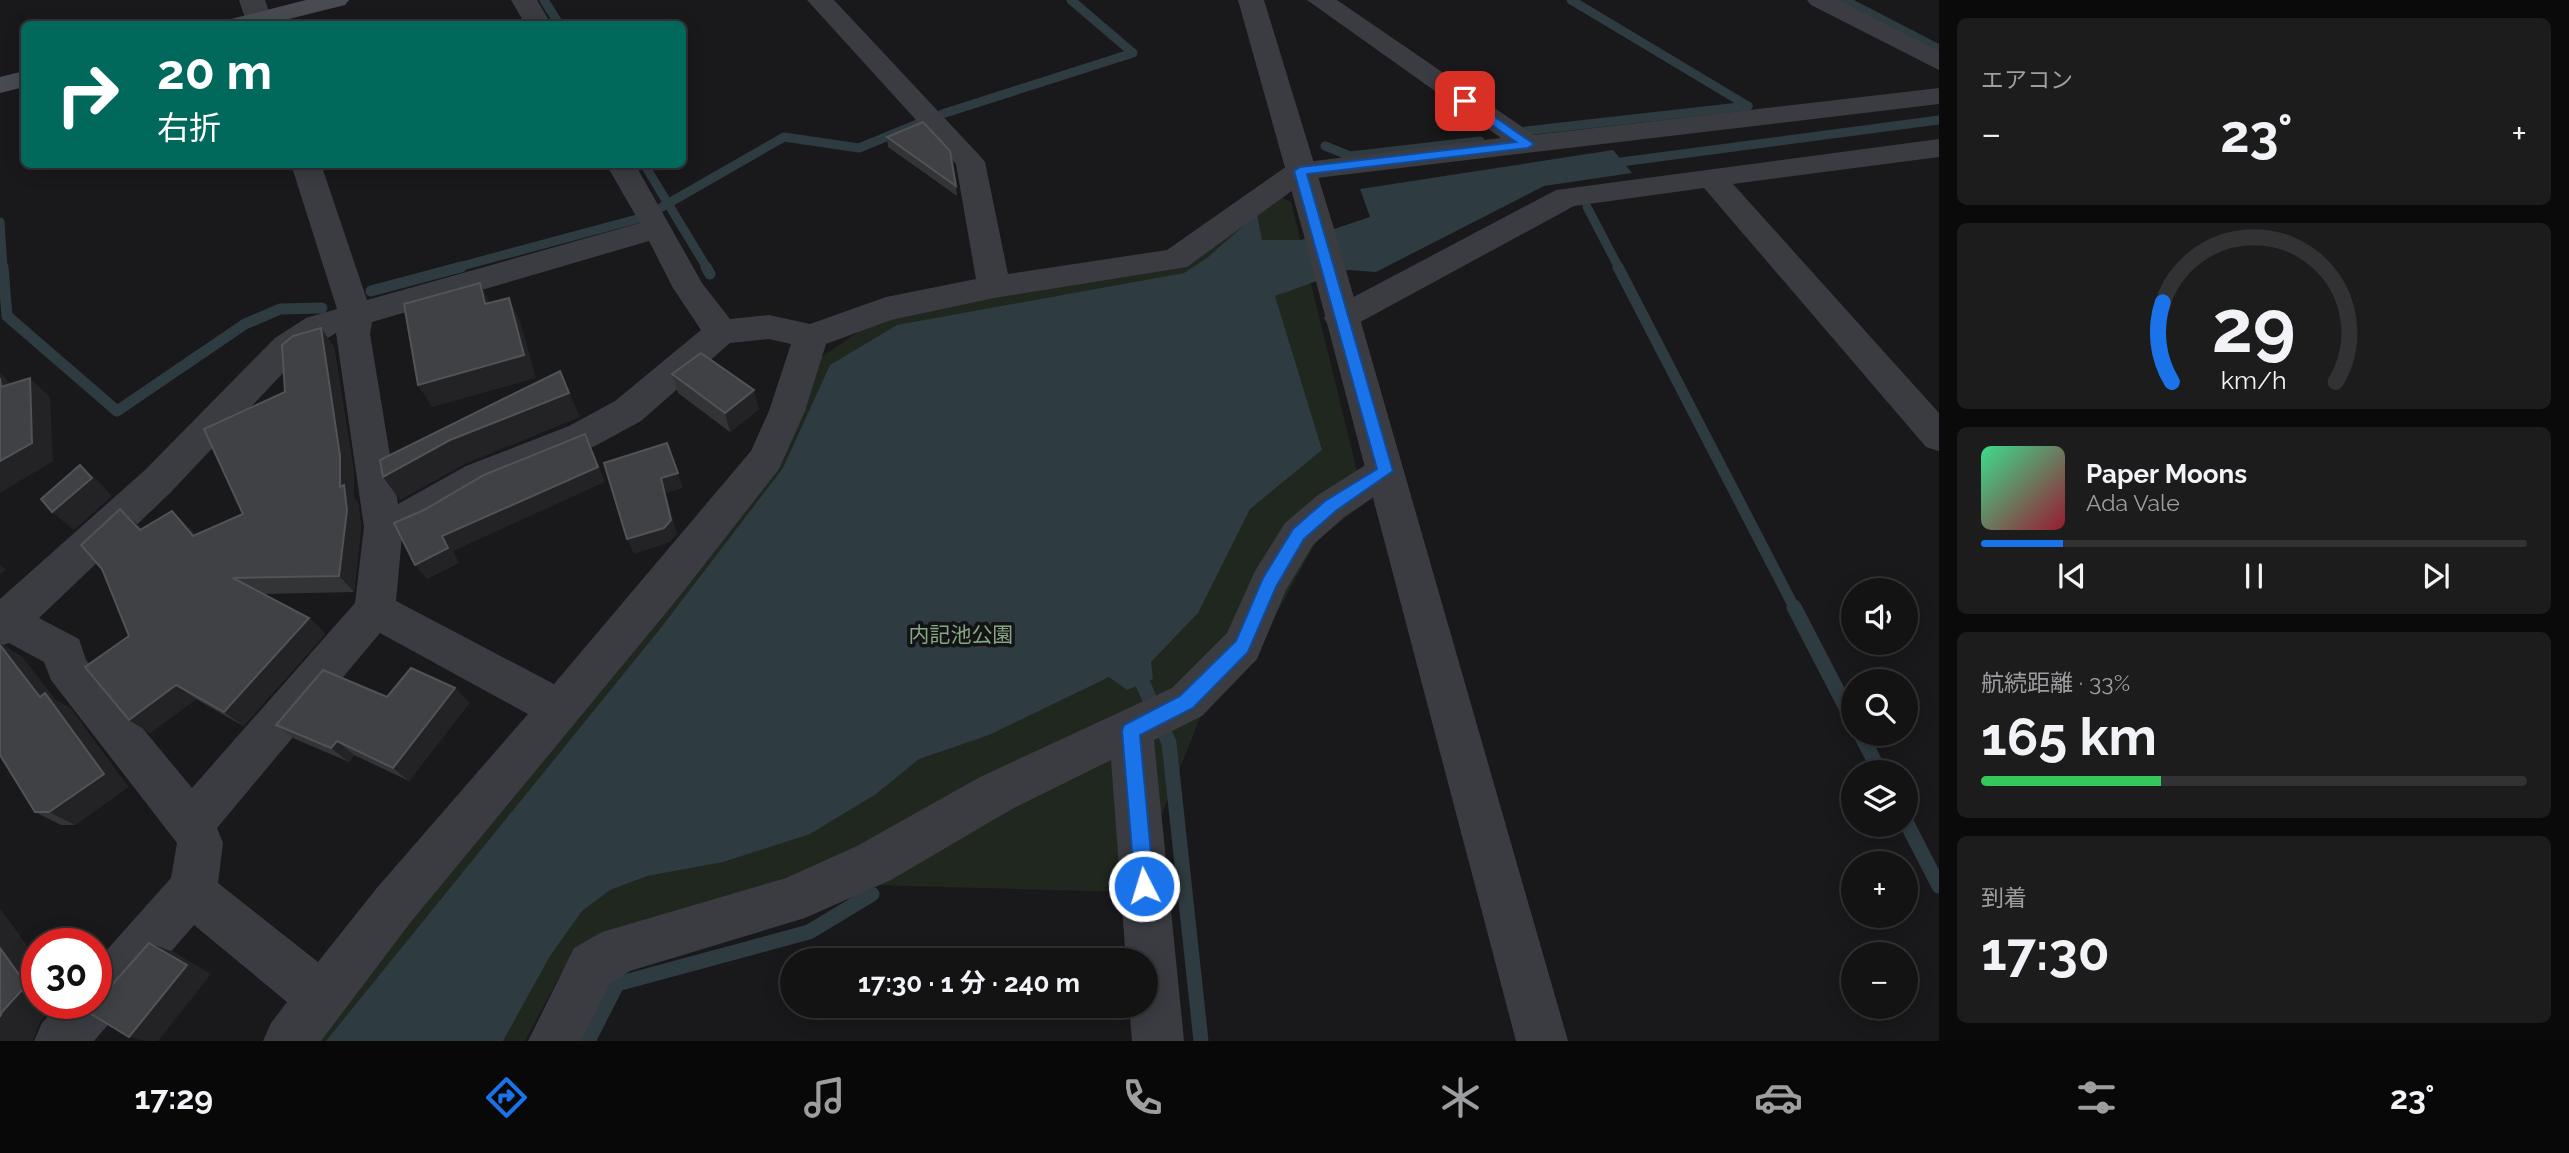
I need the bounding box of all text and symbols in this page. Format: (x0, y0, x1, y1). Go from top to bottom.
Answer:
text: 20 m (157, 43, 272, 100)
icon: right (42, 49, 133, 140)
text: エアコン (1981, 66, 2073, 93)
pin (1435, 71, 1495, 131)
icon: arrive (1446, 82, 1484, 120)
text: 23° (2220, 103, 2293, 164)
text: 右折 (157, 109, 221, 146)
text: − (1981, 111, 2001, 156)
text: + (2511, 111, 2527, 156)
text: 29 (2212, 284, 2296, 369)
text: km/h (2221, 365, 2287, 395)
text: Paper Moons (2086, 459, 2247, 489)
text: Ada Vale (2086, 489, 2180, 516)
icon: previous (2053, 557, 2091, 595)
icon: pause (2235, 557, 2273, 595)
icon: next (2417, 557, 2455, 595)
map controls (1841, 578, 1918, 1019)
button: sound (1841, 578, 1918, 655)
park label: 内記池公園 (909, 622, 1014, 647)
button: search (1841, 669, 1918, 746)
text: 航続距離 · 33% (1981, 669, 2130, 696)
text: 165 km (1981, 706, 2157, 767)
button: layers (1841, 760, 1918, 837)
position arrow (1107, 849, 1181, 923)
button: + (1841, 851, 1918, 928)
text: 到着 (1981, 884, 2027, 911)
text: 17:30 (1981, 921, 2110, 982)
speed limit sign: 30 (21, 928, 112, 1019)
button: − (1841, 942, 1918, 1019)
text: 17:30 · 1 分 · 240 m (858, 968, 1080, 998)
icon: directions (482, 1073, 531, 1122)
icon: music (800, 1073, 849, 1122)
icon: phone (1118, 1073, 1167, 1122)
icon: climate (1436, 1073, 1485, 1122)
icon: car (1754, 1073, 1803, 1122)
icon: filters (2072, 1073, 2121, 1122)
text: 17:29 (134, 1079, 213, 1116)
text: 23° (2390, 1079, 2434, 1116)

